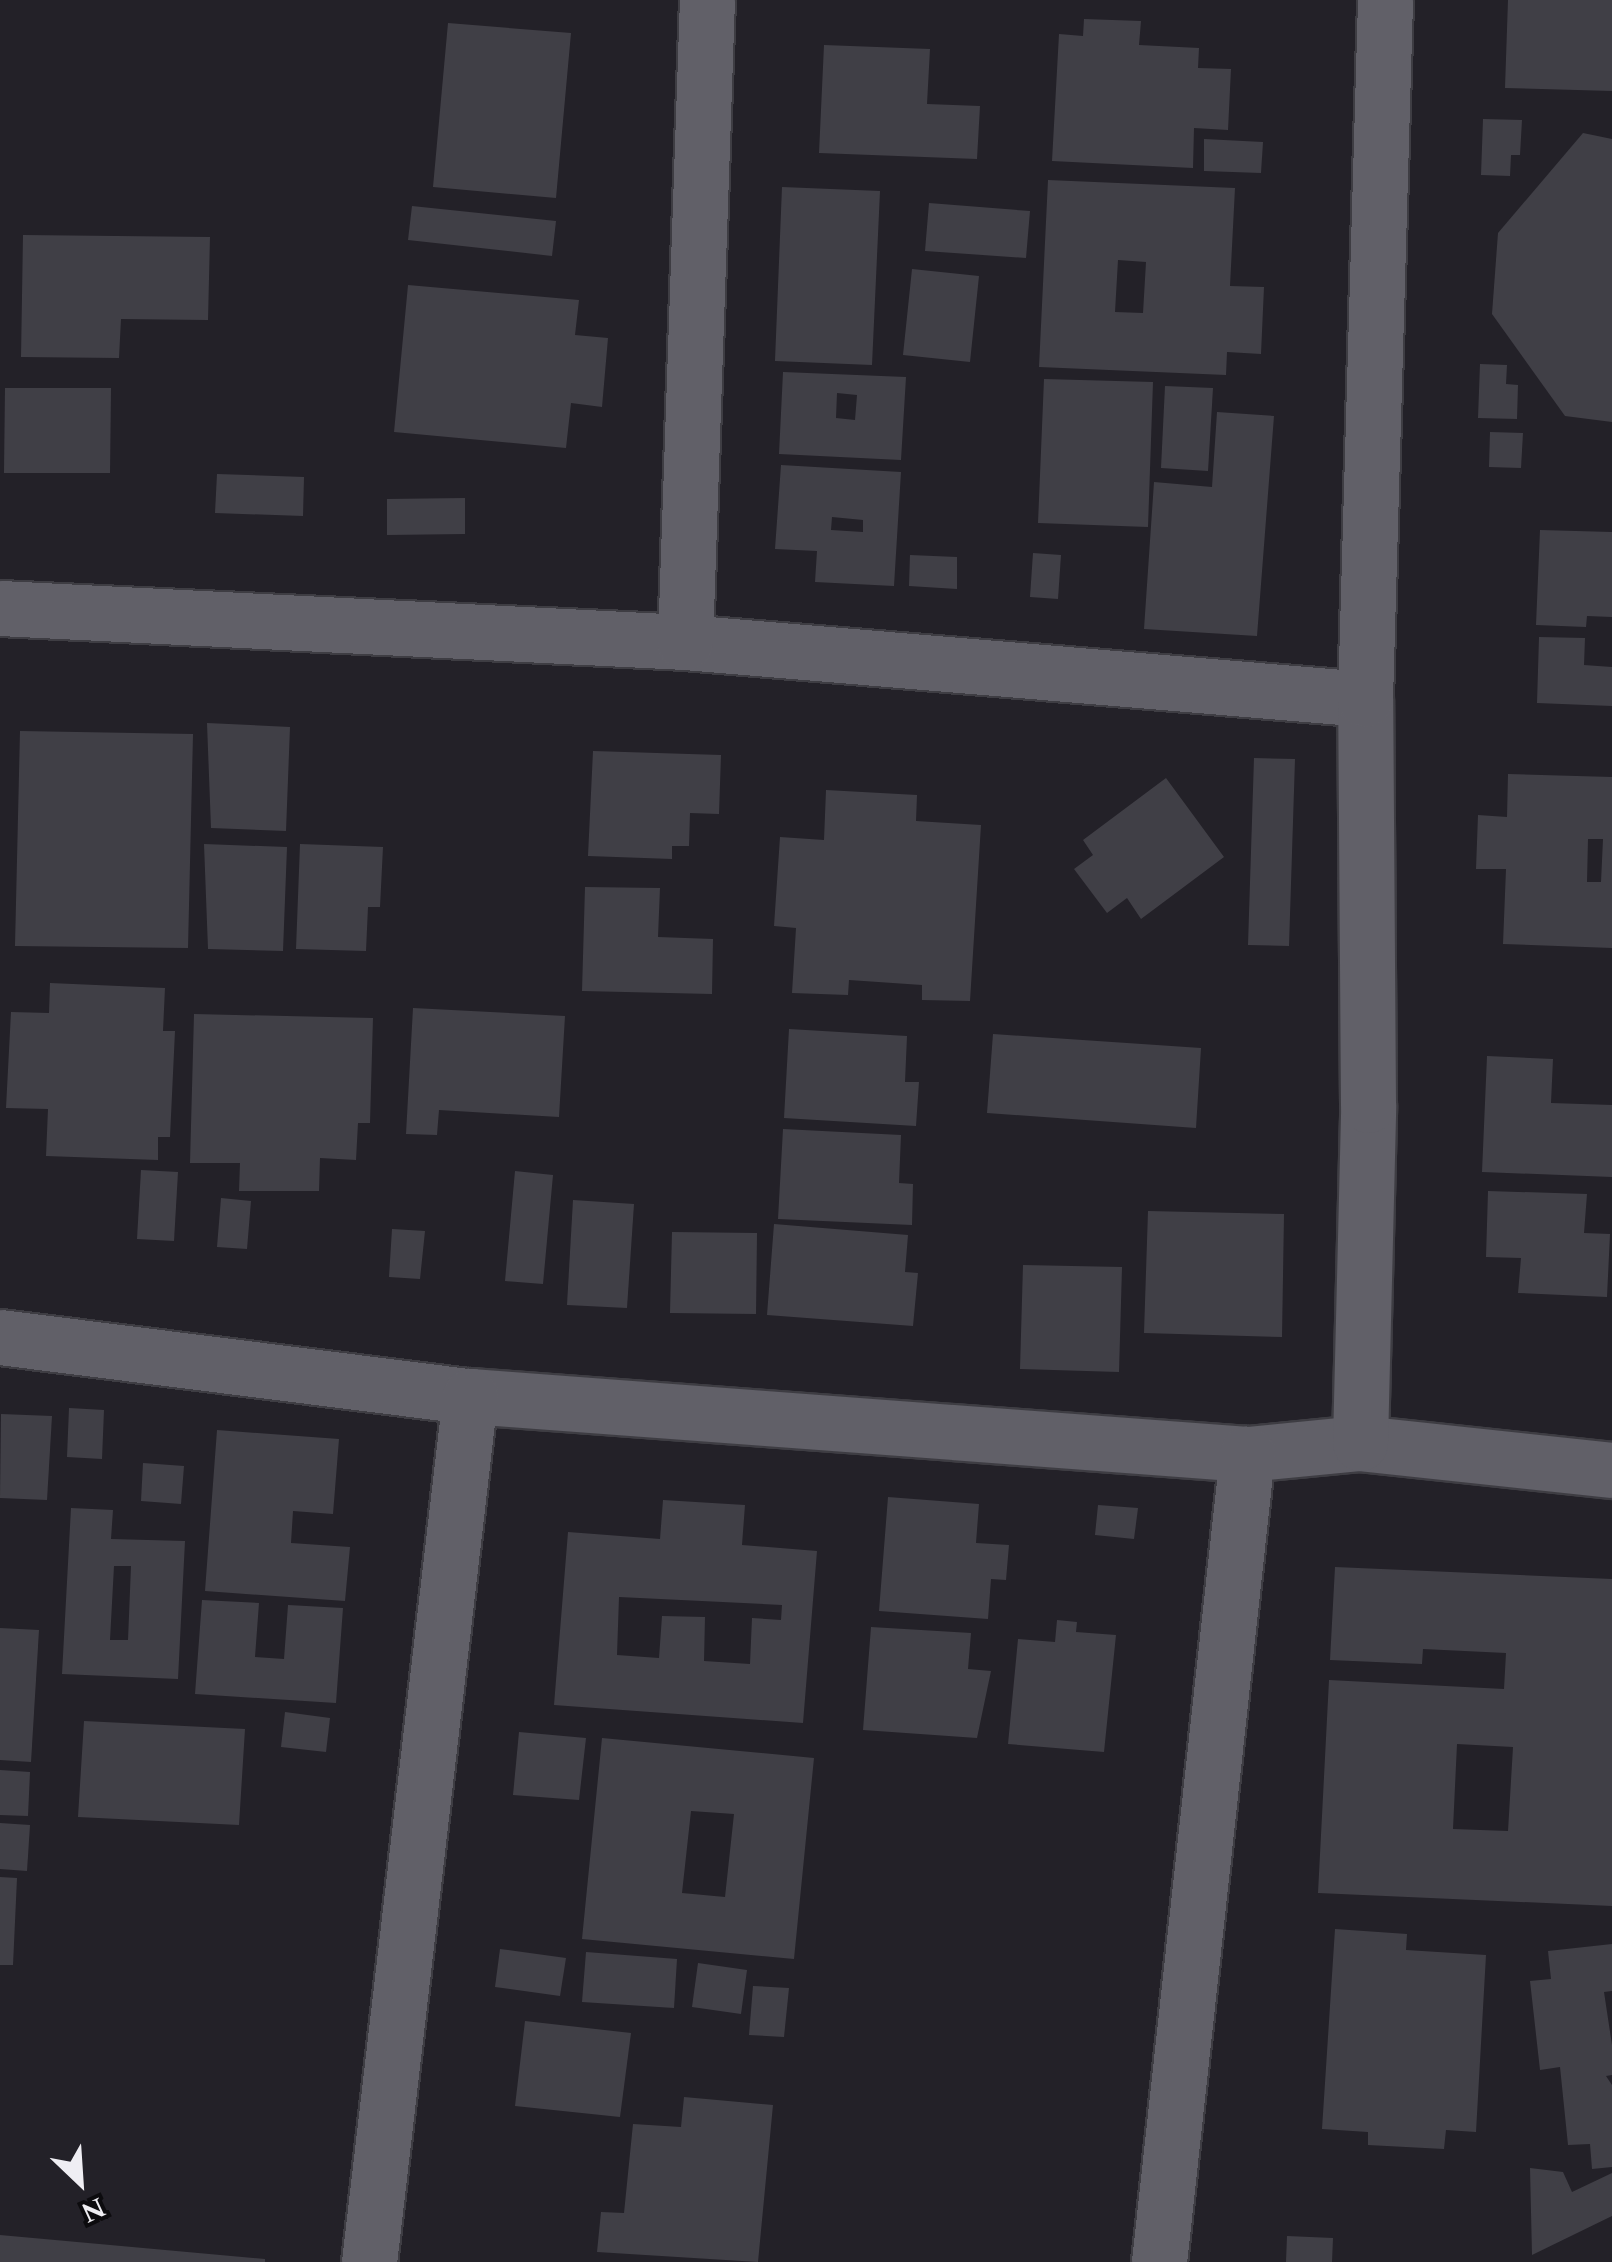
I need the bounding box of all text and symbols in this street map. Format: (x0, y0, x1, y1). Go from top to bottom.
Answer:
north arrow (30, 2132, 130, 2232)
text: N (73, 2185, 112, 2234)

